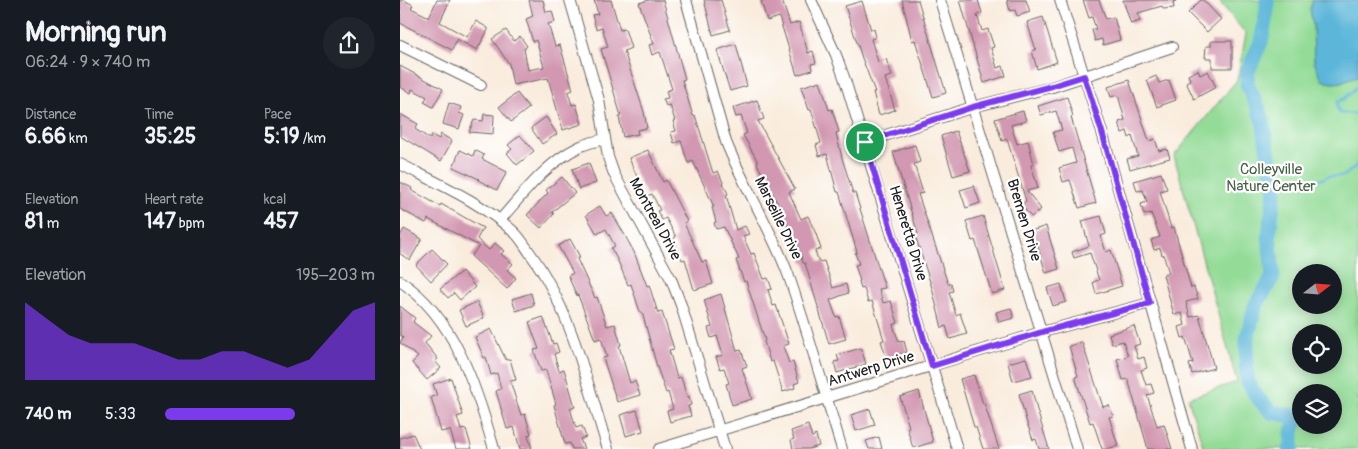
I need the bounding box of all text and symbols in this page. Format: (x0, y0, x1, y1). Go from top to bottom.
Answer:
text: Morning run (25, 15, 167, 50)
button: share (323, 17, 375, 69)
text: 06:24 · 9 × 740 m (25, 52, 150, 72)
text: Distance (25, 106, 76, 123)
text: Time (144, 106, 174, 123)
text: Pace (264, 106, 291, 123)
pin (844, 121, 886, 163)
text: 6.66 (25, 123, 66, 150)
text: 35:25 (144, 123, 196, 150)
text: 5:19 (264, 123, 300, 150)
icon: arrive (851, 128, 879, 156)
text: km (66, 130, 88, 147)
text: /km (300, 130, 326, 147)
park label: Colleyville Nature Center (1226, 160, 1316, 196)
street label: Montreal Drive (625, 174, 686, 264)
street label: Marseille Drive (750, 174, 806, 263)
street label: Bremen Drive (1002, 177, 1046, 264)
street label: Heneretta Drive (884, 183, 932, 284)
text: Elevation (25, 191, 78, 208)
text: Heart rate (144, 191, 203, 208)
text: kcal (264, 191, 286, 208)
text: 81 (25, 208, 44, 235)
text: 147 (144, 208, 176, 235)
text: 457 (264, 208, 298, 235)
text: m (44, 215, 59, 232)
text: bpm (176, 215, 205, 232)
north arrow (1292, 264, 1342, 314)
map controls (1292, 264, 1342, 434)
text: Elevation (25, 265, 86, 285)
text: 195–203 m (296, 265, 375, 285)
button: locate (1292, 324, 1342, 374)
street label: Antwerp Drive (825, 347, 917, 391)
button: layers (1292, 384, 1342, 434)
text: 740 m (25, 404, 71, 424)
text: 5:33 (105, 404, 136, 424)

